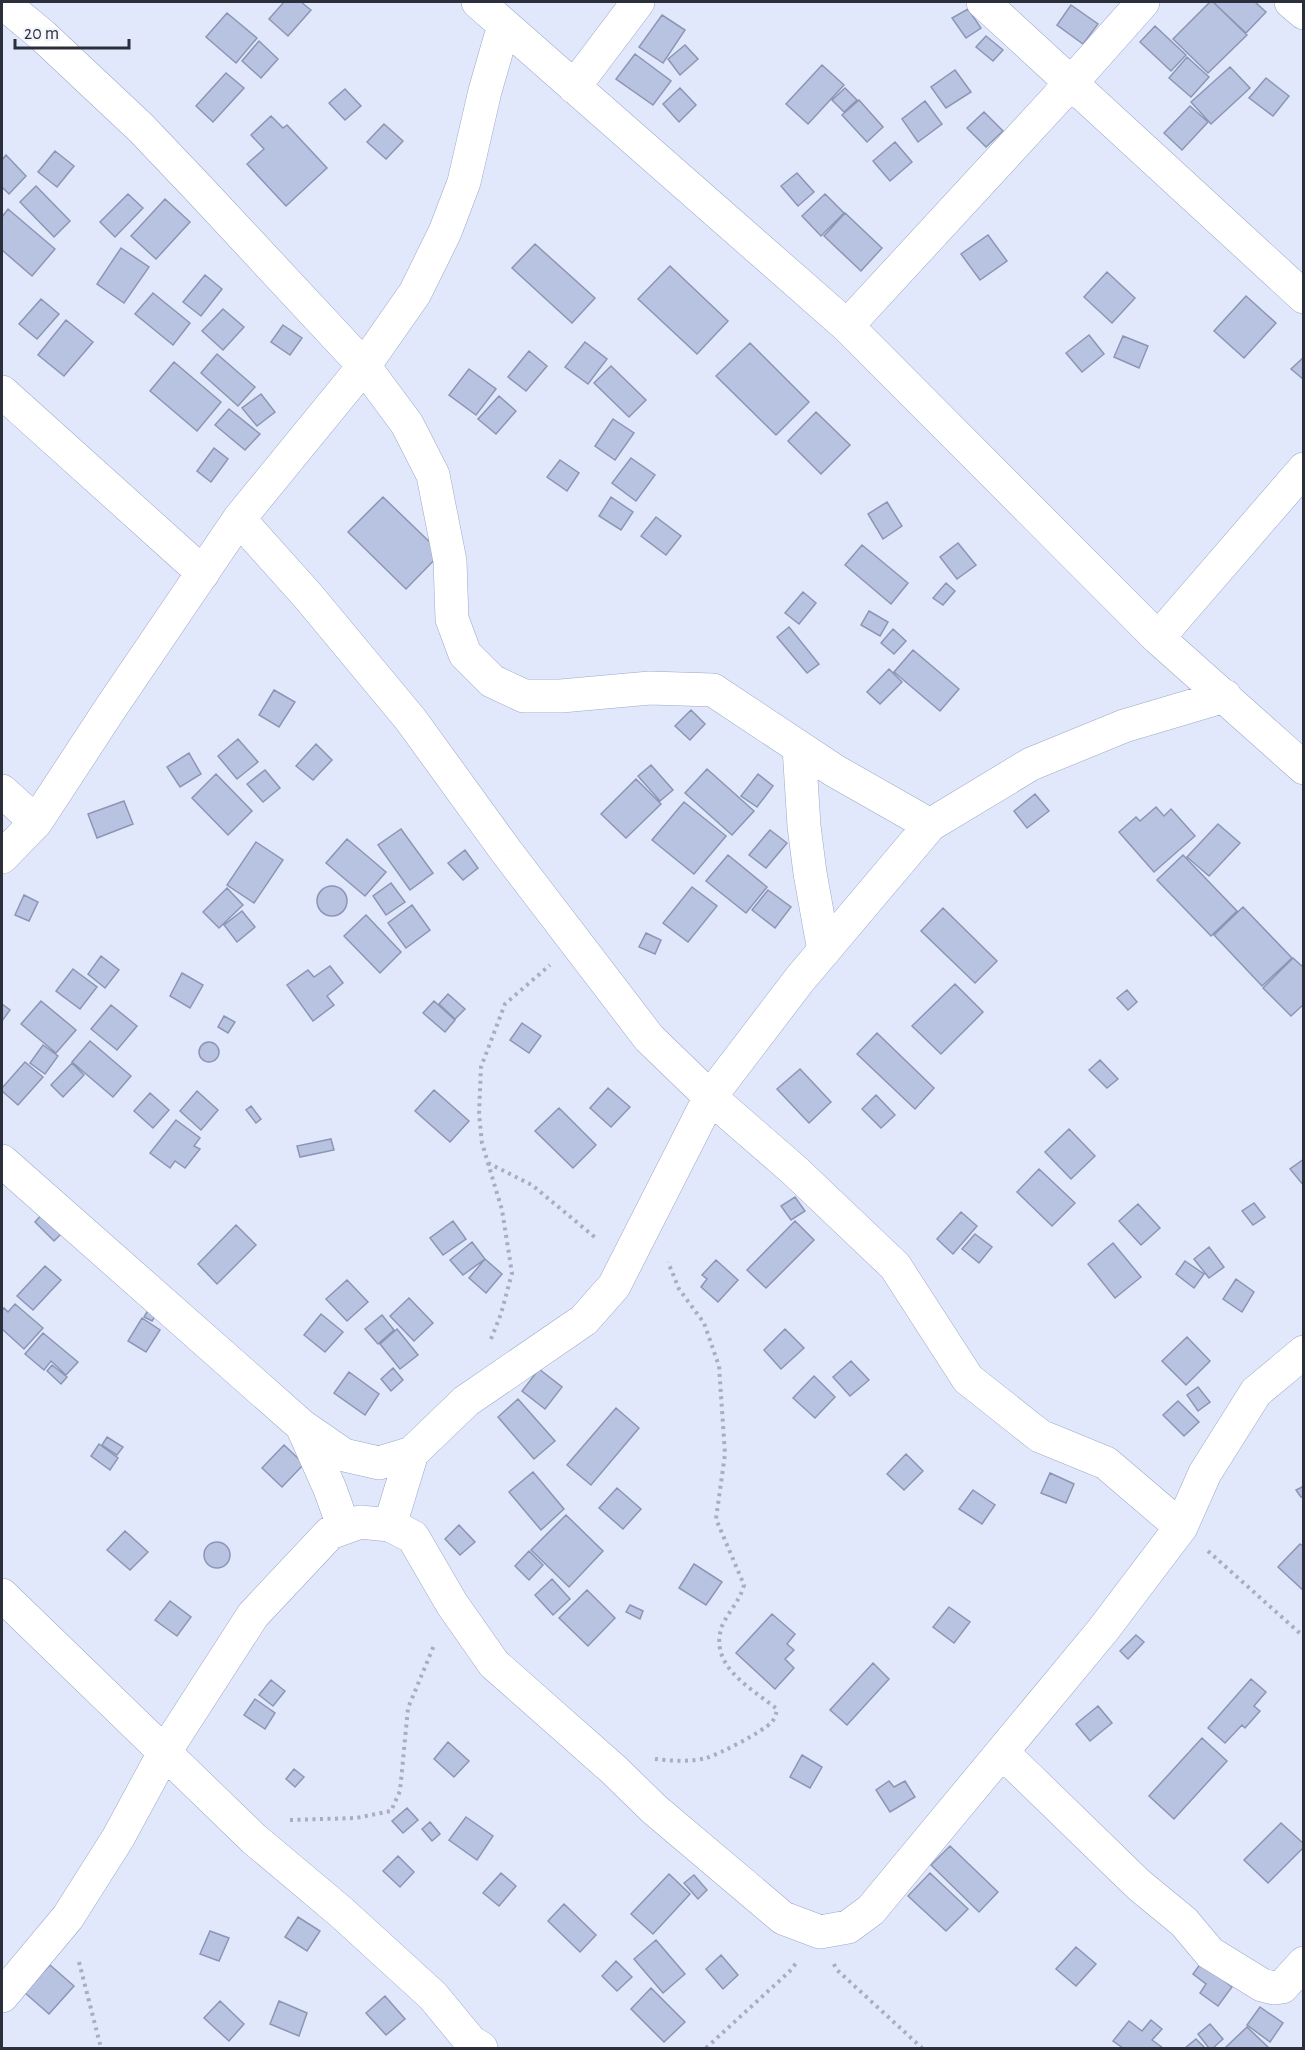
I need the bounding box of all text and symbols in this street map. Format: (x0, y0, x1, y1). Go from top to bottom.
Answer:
scale bar (15, 12, 129, 50)
text: 20 m (24, 25, 59, 43)

